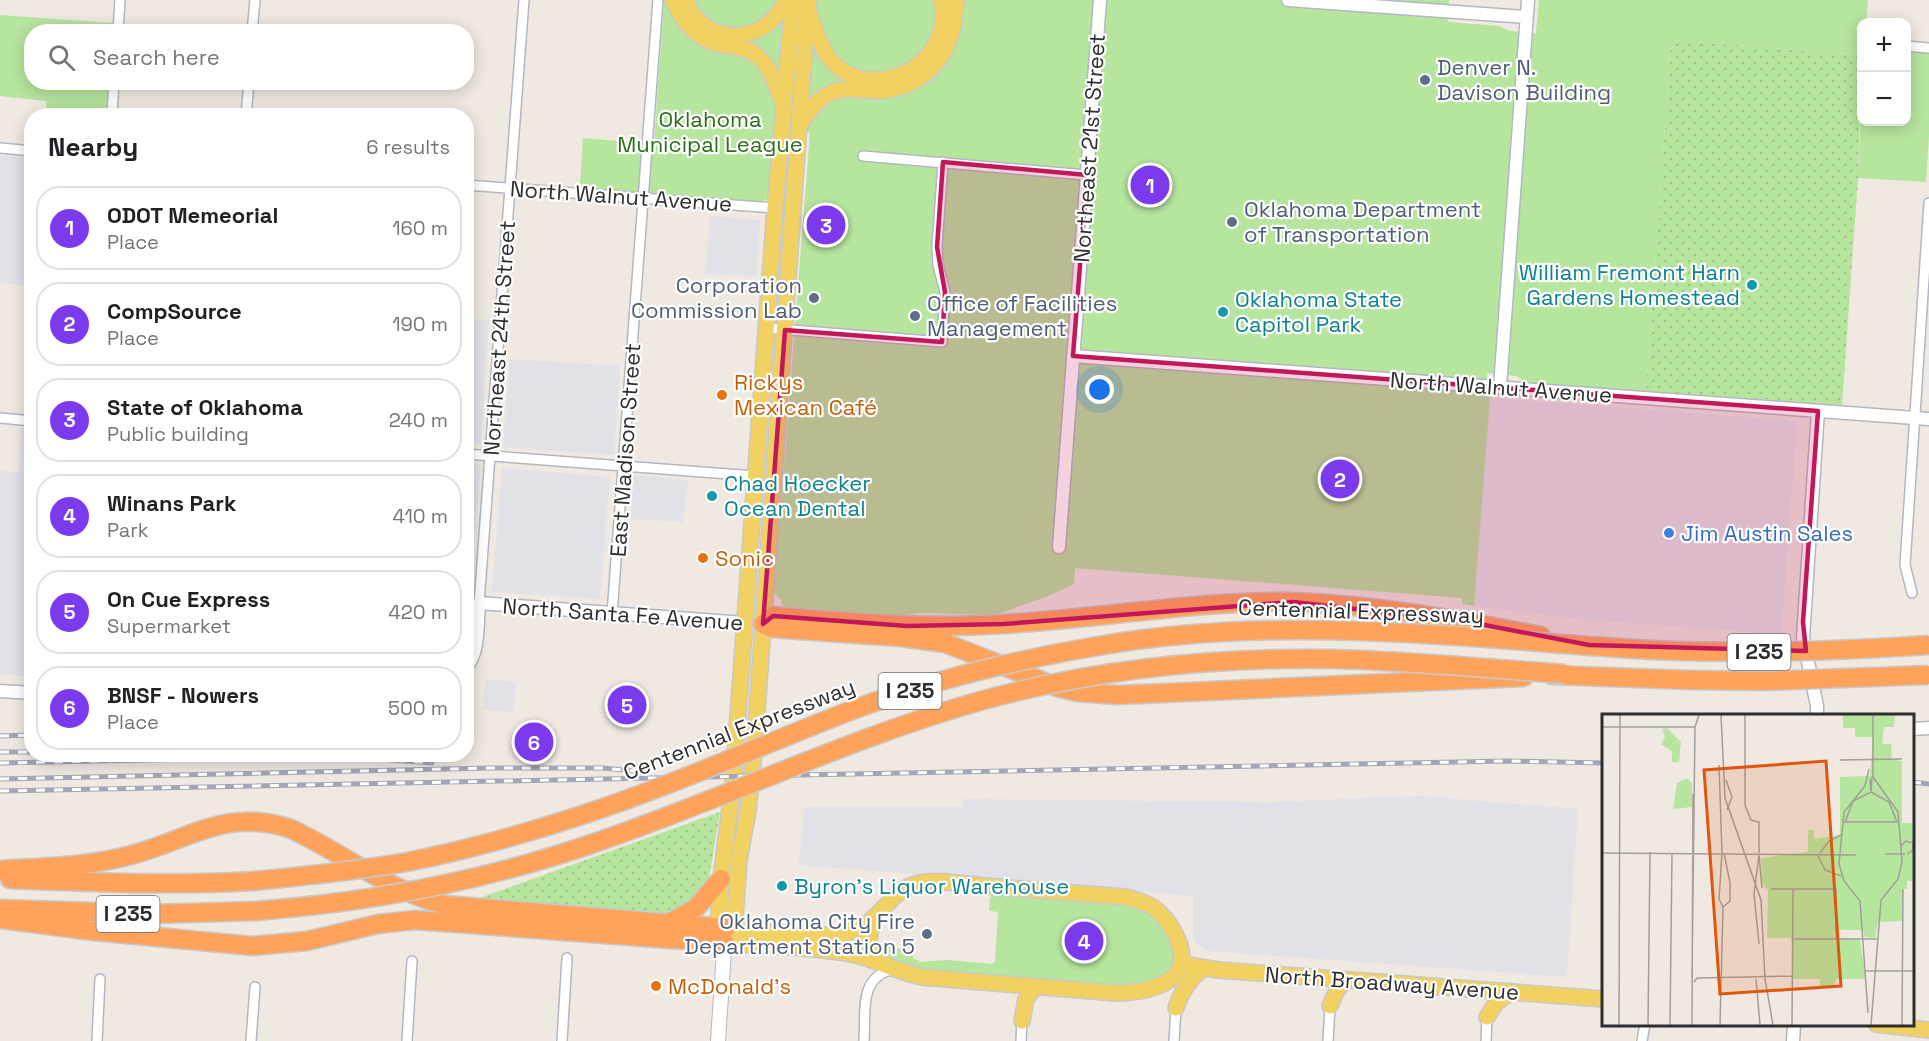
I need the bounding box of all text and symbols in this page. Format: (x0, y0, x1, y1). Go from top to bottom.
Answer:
map controls (1857, 18, 1911, 126)
button: + (1857, 18, 1911, 72)
search box (24, 24, 474, 90)
street label: Northeast 21st Street (1067, 32, 1111, 264)
icon: search (45, 41, 78, 74)
text: Search here (93, 43, 220, 71)
place label: Denver N. Davison Building (1437, 53, 1611, 106)
button: − (1857, 72, 1911, 126)
marker: Denver N. Davison Building (1418, 73, 1432, 87)
park label: Oklahoma Municipal League (617, 105, 803, 158)
text: Nearby (48, 130, 138, 164)
text: 6 results (366, 134, 450, 160)
pin: 1 (1130, 162, 1170, 207)
street label: North Walnut Avenue (509, 174, 733, 218)
place label: Oklahoma Department of Transportation (1244, 195, 1481, 248)
text: ODOT Memeorial (107, 201, 278, 229)
pin: 3 (806, 202, 846, 248)
text: 1 (65, 215, 74, 241)
text: 160 m (392, 215, 448, 241)
marker: Oklahoma Department of Transportation (1225, 215, 1239, 229)
street label: Northeast 24th Street (477, 219, 521, 457)
text: Place (107, 229, 159, 255)
place label: William Fremont Harn Gardens Homestead (1519, 258, 1740, 311)
place label: Corporation Commission Lab (631, 271, 802, 324)
marker: William Fremont Harn Gardens Homestead (1745, 278, 1759, 292)
place label: Oklahoma State Capitol Park (1235, 285, 1402, 338)
place label: Office of Facilities Management (927, 289, 1117, 342)
marker: Corporation Commission Lab (807, 291, 821, 305)
text: CompSource (107, 297, 242, 325)
marker: Oklahoma State Capitol Park (1216, 305, 1230, 319)
marker: Office of Facilities Management (908, 309, 922, 323)
text: 2 (64, 311, 75, 337)
text: 190 m (392, 311, 448, 337)
text: Place (107, 325, 159, 351)
street label: East Madison Street (604, 342, 646, 558)
street label: North Walnut Avenue (1389, 365, 1613, 409)
place label: Rickys Mexican Café (734, 368, 877, 421)
your location (1085, 375, 1114, 404)
marker: Rickys Mexican Café (715, 388, 729, 402)
text: State of Oklahoma (107, 393, 303, 421)
text: 3 (63, 407, 76, 433)
text: 240 m (389, 407, 448, 433)
text: Public building (107, 421, 249, 447)
pin: 2 (1320, 456, 1360, 502)
place label: Chad Hoecker Ocean Dental (724, 469, 871, 522)
text: Winans Park (107, 489, 236, 517)
marker: Chad Hoecker Ocean Dental (705, 489, 719, 503)
text: 4 (63, 503, 76, 529)
text: 410 m (392, 503, 448, 529)
text: Park (107, 517, 149, 543)
place label: Jim Austin Sales (1681, 519, 1853, 547)
marker: Jim Austin Sales (1662, 526, 1676, 540)
place label: Sonic (715, 544, 774, 572)
marker: Sonic (696, 551, 710, 565)
text: On Cue Express (107, 585, 270, 613)
street label: North Santa Fe Avenue (502, 592, 744, 636)
street label: Centennial Expressway (1238, 593, 1484, 629)
text: 5 (64, 599, 76, 625)
text: 420 m (388, 599, 448, 625)
text: Supermarket (107, 613, 231, 639)
road number: I 235 (1728, 634, 1790, 670)
street label: Centennial Expressway (619, 672, 859, 786)
road number: I 235 (878, 673, 942, 709)
text: BNSF - Nowers (107, 681, 259, 709)
pin: 5 (608, 682, 646, 728)
text: 6 (63, 695, 76, 721)
text: 500 m (388, 695, 448, 721)
text: Place (107, 709, 159, 735)
inset map (1602, 714, 1914, 1026)
pin: 6 (514, 720, 554, 764)
place label: Byron's Liquor Warehouse (794, 872, 1069, 900)
marker: Byron's Liquor Warehouse (775, 879, 789, 893)
road number: I 235 (96, 896, 160, 932)
place label: Oklahoma City Fire Department Station 5 (684, 907, 915, 960)
pin: 4 (1064, 918, 1104, 964)
marker: Oklahoma City Fire Department Station 5 (920, 927, 934, 941)
street label: North Broadway Avenue (1264, 960, 1520, 1006)
place label: McDonald's (668, 972, 791, 1000)
marker: McDonald's (649, 979, 663, 993)

